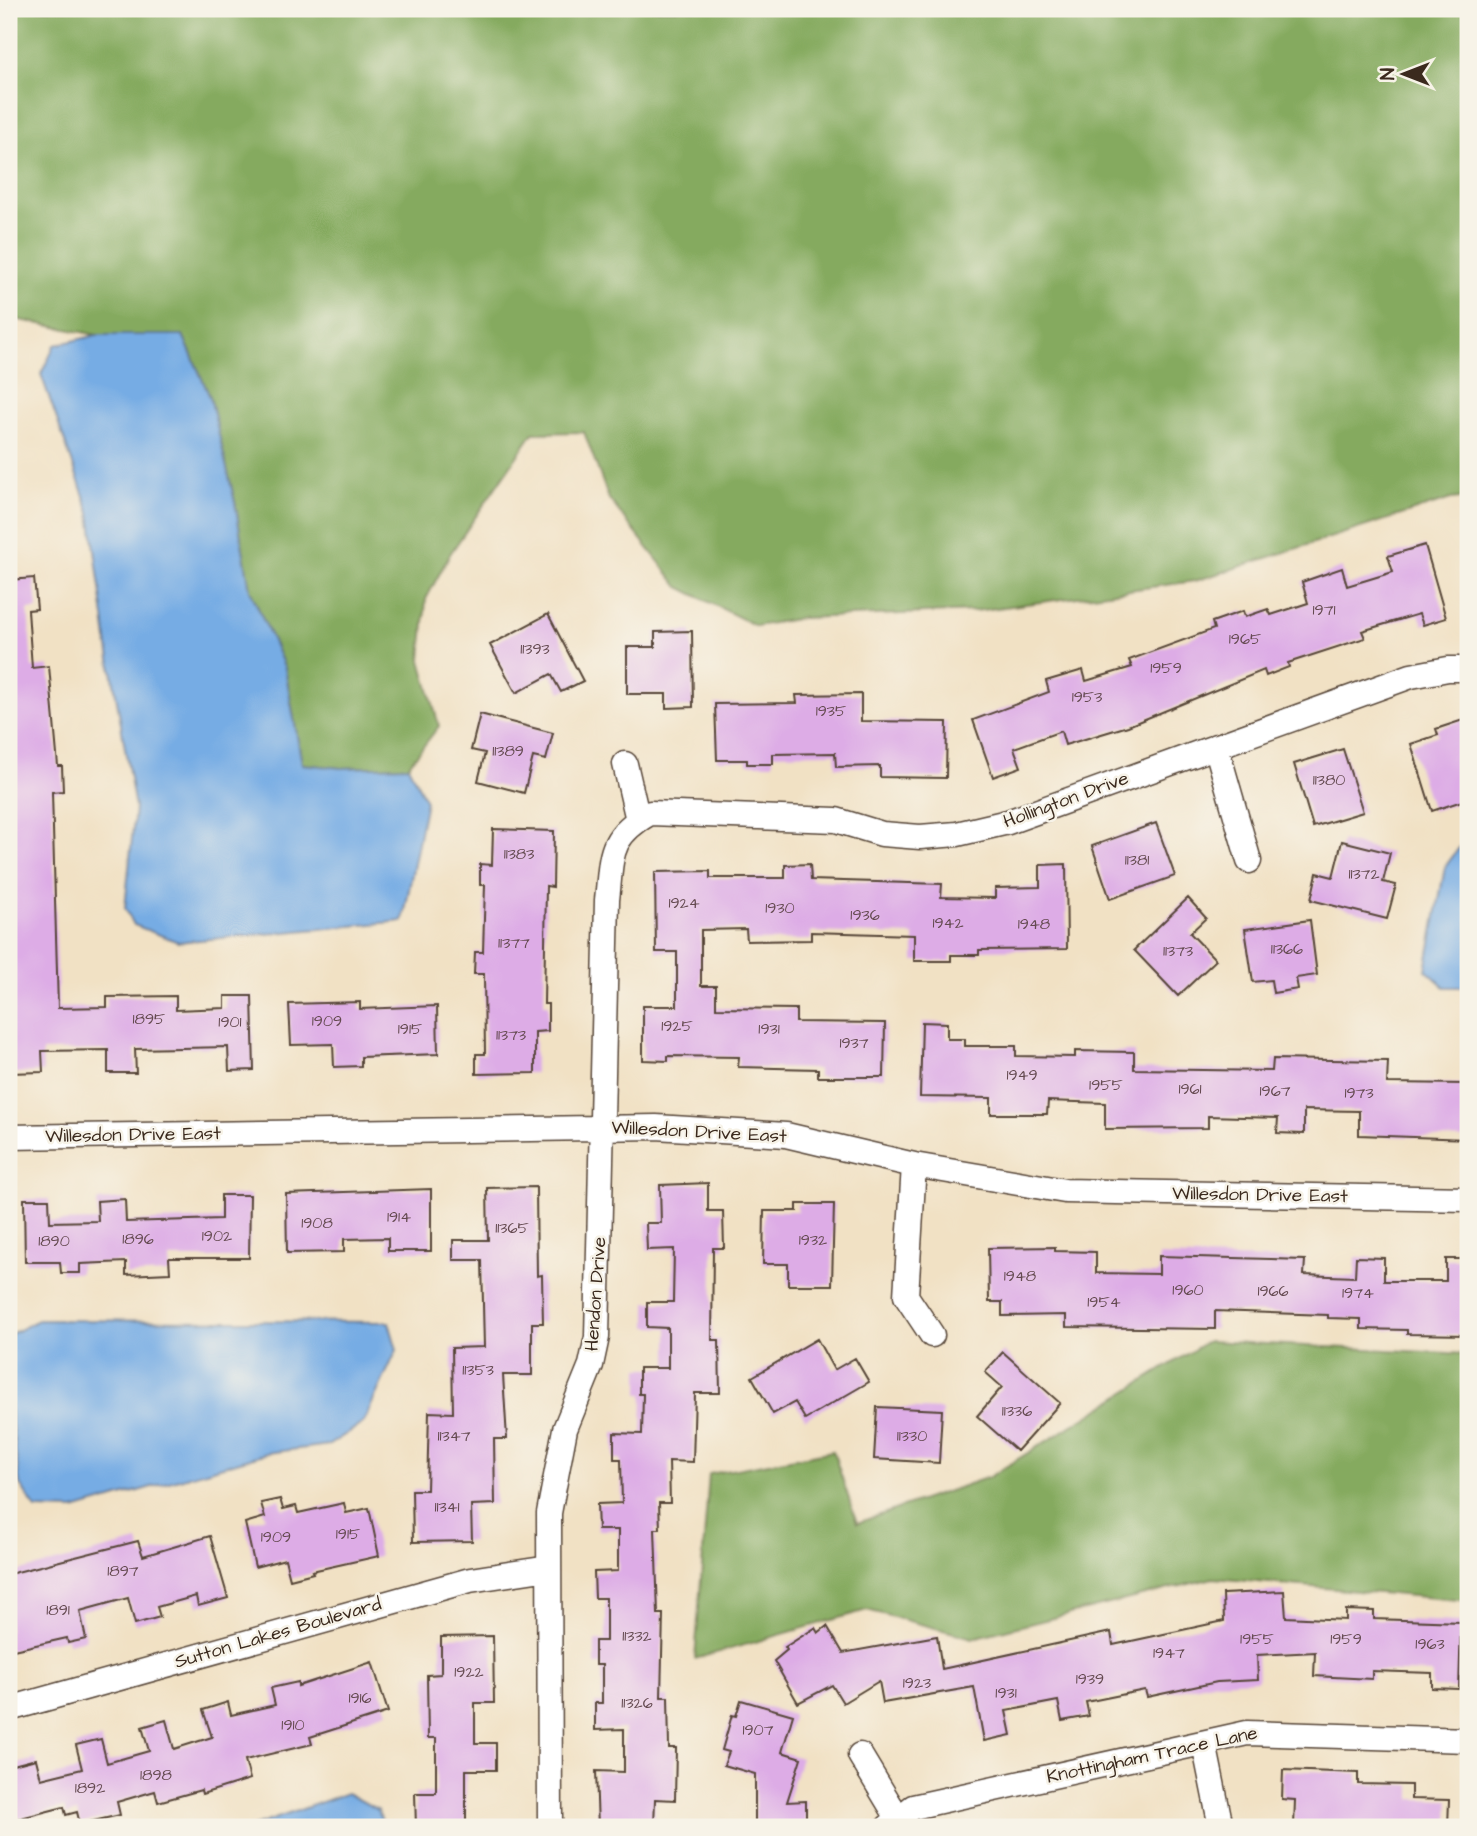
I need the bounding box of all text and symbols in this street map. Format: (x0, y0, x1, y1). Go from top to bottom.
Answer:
north arrow (1368, 38, 1438, 108)
text: N (1375, 68, 1402, 80)
house number: 1971 (1312, 599, 1336, 621)
house number: 1965 (1229, 628, 1262, 650)
house number: 11393 (520, 638, 550, 660)
house number: 1959 (1150, 657, 1182, 679)
house number: 1953 (1072, 686, 1102, 708)
house number: 1935 (816, 700, 847, 722)
house number: 11389 (492, 740, 524, 762)
street label: Hollington Drive (1000, 765, 1133, 836)
house number: 11380 (1313, 769, 1345, 791)
house number: 11383 (504, 843, 534, 865)
house number: 11381 (1125, 849, 1149, 871)
house number: 11372 (1348, 863, 1380, 885)
house number: 1924 (668, 892, 700, 914)
house number: 1930 (765, 897, 795, 919)
house number: 1936 (850, 904, 880, 926)
house number: 1942 (932, 912, 964, 934)
house number: 1948 (1018, 913, 1050, 935)
house number: 11377 (498, 932, 530, 954)
house number: 11366 (1271, 938, 1303, 960)
house number: 11373 (1163, 940, 1193, 962)
house number: 1895 (133, 1008, 166, 1030)
house number: 1909 (312, 1010, 342, 1032)
house number: 1901 (218, 1011, 242, 1033)
house number: 1925 (661, 1015, 693, 1037)
house number: 1915 (398, 1018, 423, 1040)
house number: 1931 (758, 1018, 780, 1040)
house number: 11373 (496, 1024, 526, 1046)
house number: 1937 (839, 1032, 869, 1054)
house number: 1949 (1006, 1064, 1038, 1086)
house number: 1955 (1089, 1074, 1124, 1096)
house number: 1961 (1178, 1078, 1202, 1100)
house number: 1967 (1259, 1080, 1291, 1102)
house number: 1973 (1344, 1082, 1374, 1104)
street label: Willesdon Drive East (611, 1114, 788, 1150)
street label: Willesdon Drive East (45, 1120, 221, 1150)
street label: Willesdon Drive East (1172, 1180, 1348, 1210)
house number: 1914 (387, 1206, 411, 1228)
house number: 1908 (301, 1212, 333, 1234)
house number: 11365 (495, 1217, 529, 1239)
house number: 1902 (202, 1225, 232, 1247)
house number: 1896 (122, 1228, 154, 1250)
house number: 1932 (799, 1229, 827, 1251)
house number: 1890 (38, 1230, 70, 1252)
street label: Hendon Drive (579, 1236, 613, 1352)
house number: 1948 (1004, 1265, 1036, 1287)
house number: 1960 (1172, 1279, 1204, 1301)
house number: 1966 (1257, 1280, 1289, 1302)
house number: 1974 (1342, 1282, 1374, 1304)
house number: 1954 (1087, 1291, 1121, 1313)
house number: 11353 (462, 1359, 494, 1381)
house number: 11336 (1002, 1400, 1032, 1422)
house number: 11347 (438, 1425, 471, 1447)
house number: 11330 (897, 1425, 927, 1447)
house number: 11341 (434, 1496, 460, 1518)
house number: 1915 (336, 1523, 361, 1545)
house number: 1909 (261, 1526, 291, 1548)
house number: 1897 (107, 1560, 139, 1582)
street label: Sutton Lakes Boulevard (172, 1590, 385, 1675)
house number: 1891 (46, 1599, 70, 1621)
house number: 11332 (622, 1625, 652, 1647)
house number: 1955 (1240, 1628, 1275, 1650)
house number: 1959 (1330, 1628, 1362, 1650)
house number: 1963 (1415, 1633, 1445, 1655)
house number: 1947 (1153, 1642, 1185, 1664)
house number: 1922 (454, 1661, 484, 1683)
house number: 1939 (1076, 1668, 1104, 1690)
house number: 1923 (903, 1672, 931, 1694)
house number: 1931 (995, 1682, 1017, 1704)
house number: 1916 (348, 1687, 372, 1709)
house number: 11326 (621, 1692, 653, 1714)
house number: 1910 (281, 1714, 305, 1736)
house number: 1907 (742, 1719, 774, 1741)
street label: Knottingham Trace Lane (1044, 1719, 1260, 1792)
house number: 1898 (140, 1764, 172, 1786)
house number: 1892 (75, 1777, 105, 1799)

